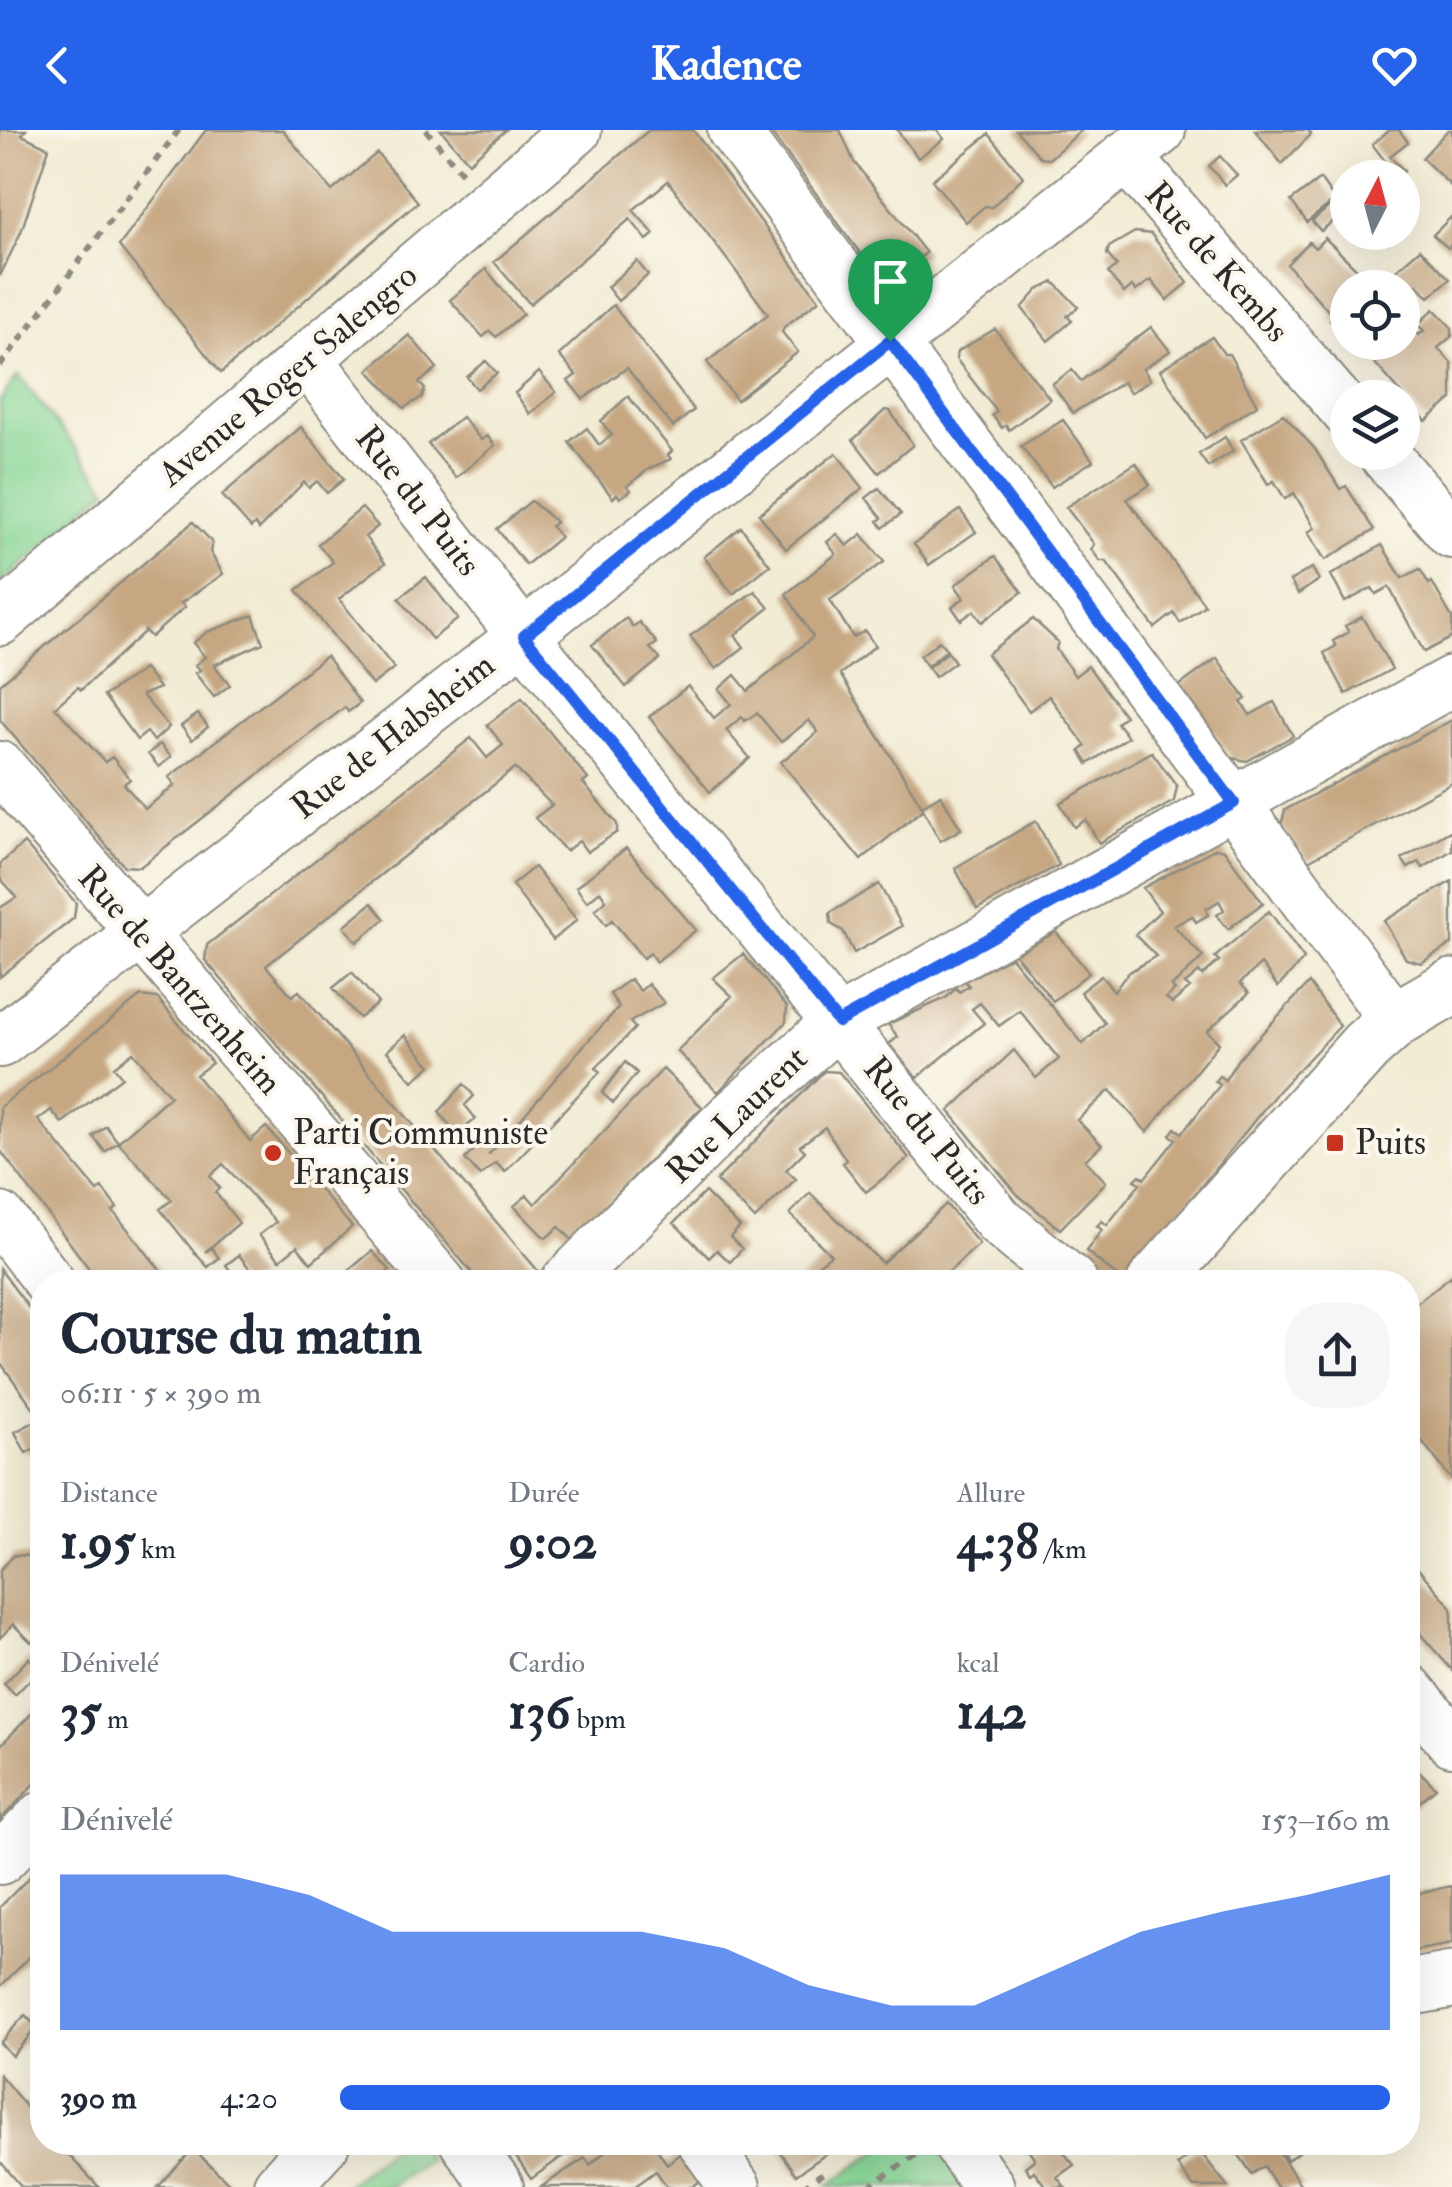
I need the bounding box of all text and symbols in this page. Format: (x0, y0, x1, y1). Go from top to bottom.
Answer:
text: Kadence (651, 37, 801, 93)
icon: back (30, 38, 85, 93)
icon: heart (1367, 38, 1422, 93)
north arrow (1330, 160, 1420, 250)
map controls (1330, 160, 1420, 470)
street label: Rue de Kembs (1135, 173, 1299, 351)
pin (848, 239, 933, 342)
street label: Avenue Roger Salengro (149, 254, 427, 497)
icon: arrive (863, 254, 918, 309)
button: locate (1330, 270, 1420, 360)
button: layers (1330, 380, 1420, 470)
street label: Rue du Puits (346, 417, 490, 585)
street label: Rue de Habsheim (283, 643, 503, 829)
street label: Rue de Bantzenheim (68, 856, 292, 1104)
street label: Rue Laurent (657, 1037, 817, 1193)
street label: Rue du Puits (854, 1048, 1000, 1214)
place label: Parti Communiste Français (293, 1111, 548, 1195)
place label: Puits (1355, 1121, 1426, 1165)
marker: Puits (1324, 1132, 1346, 1154)
marker: Parti Communiste Français (262, 1142, 284, 1164)
text: Course du matin (60, 1301, 422, 1370)
button: share (1285, 1303, 1390, 1408)
text: 06:11 · 5 × 390 m (60, 1373, 261, 1413)
text: Distance (60, 1476, 158, 1511)
text: Durée (508, 1476, 579, 1511)
text: Allure (957, 1476, 1025, 1511)
text: 1.95 (60, 1511, 135, 1574)
text: 9:02 (508, 1511, 597, 1574)
text: 4:38 (957, 1511, 1039, 1574)
text: km (135, 1532, 176, 1567)
text: /km (1039, 1532, 1087, 1567)
text: Dénivelé (60, 1646, 159, 1681)
text: Cardio (508, 1646, 585, 1681)
text: kcal (957, 1646, 1000, 1681)
text: 35 (60, 1681, 101, 1744)
text: 136 (508, 1681, 571, 1744)
text: 142 (957, 1681, 1027, 1744)
text: m (101, 1702, 129, 1737)
text: bpm (571, 1702, 626, 1737)
text: Dénivelé (60, 1800, 173, 1840)
text: 153–160 m (1261, 1800, 1390, 1840)
text: 390 m (60, 2078, 137, 2118)
text: 4:20 (220, 2078, 278, 2118)

